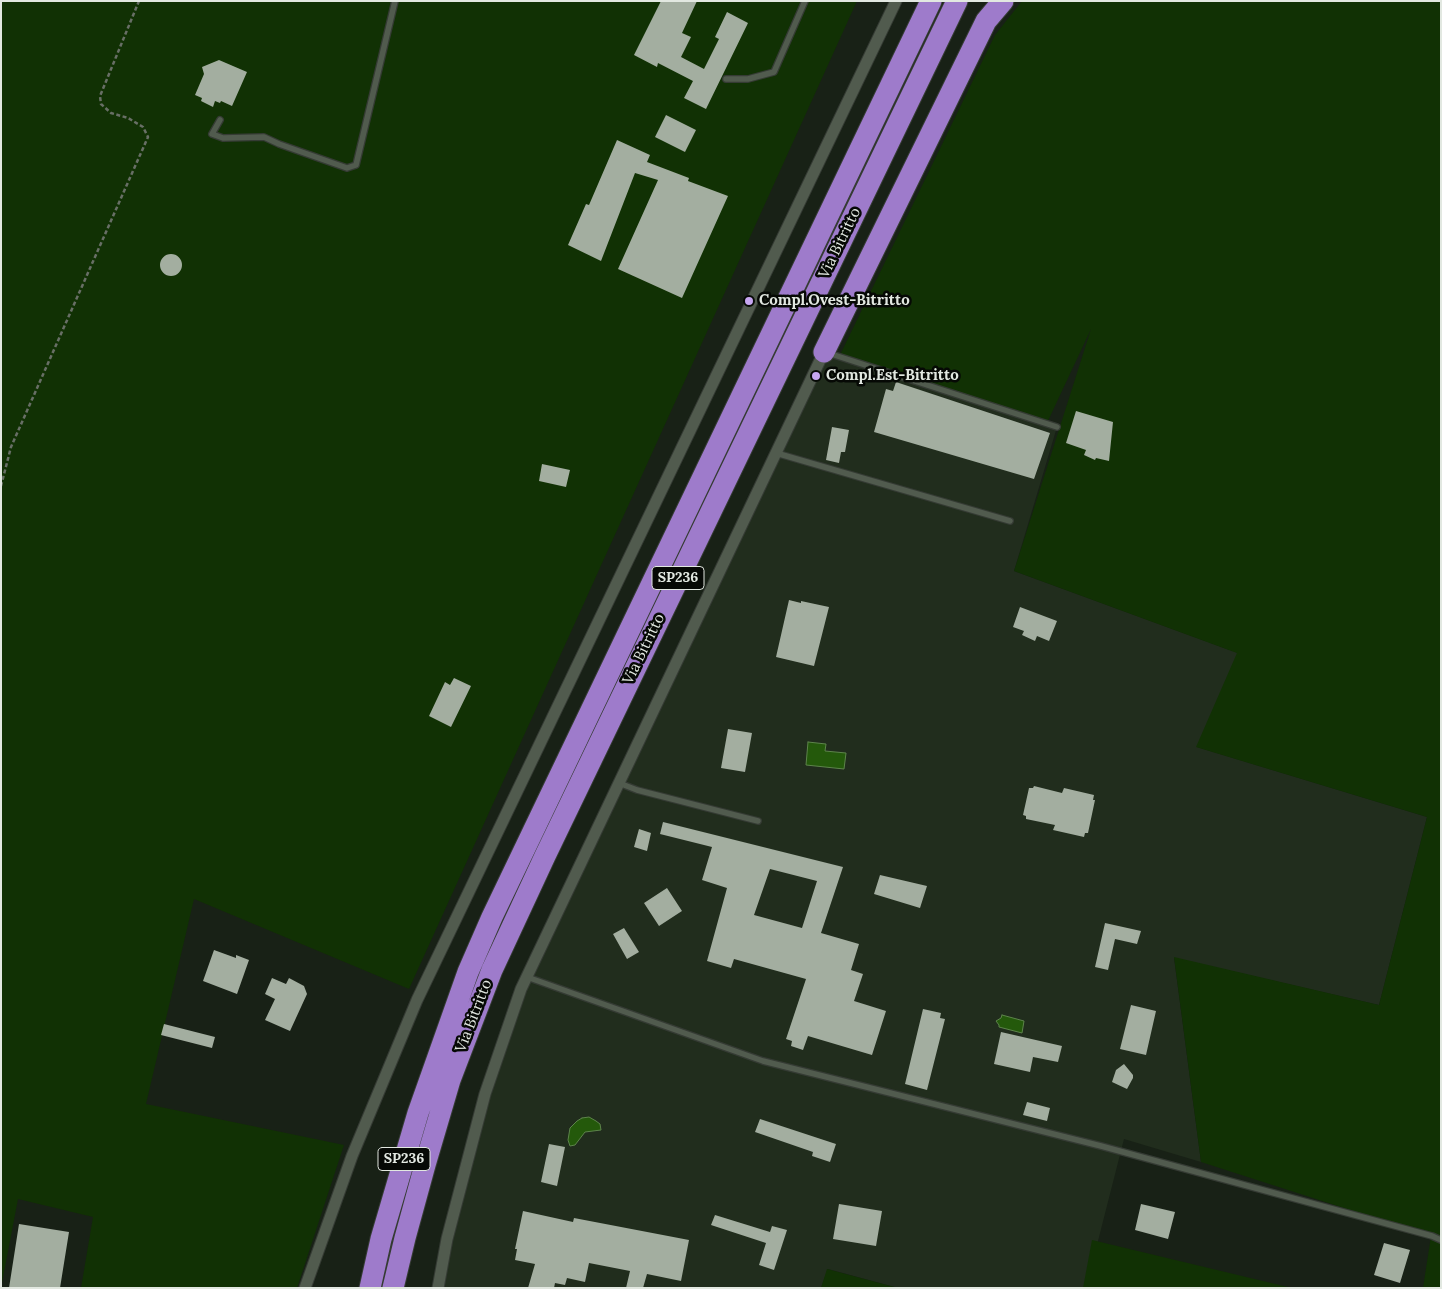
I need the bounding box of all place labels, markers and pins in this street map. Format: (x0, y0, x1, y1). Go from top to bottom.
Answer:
place label: Compl.Ovest-Bitritto (759, 292, 910, 310)
marker: Compl.Ovest-Bitritto (743, 295, 755, 307)
place label: Compl.Est-Bitritto (826, 367, 959, 385)
marker: Compl.Est-Bitritto (810, 370, 822, 382)

